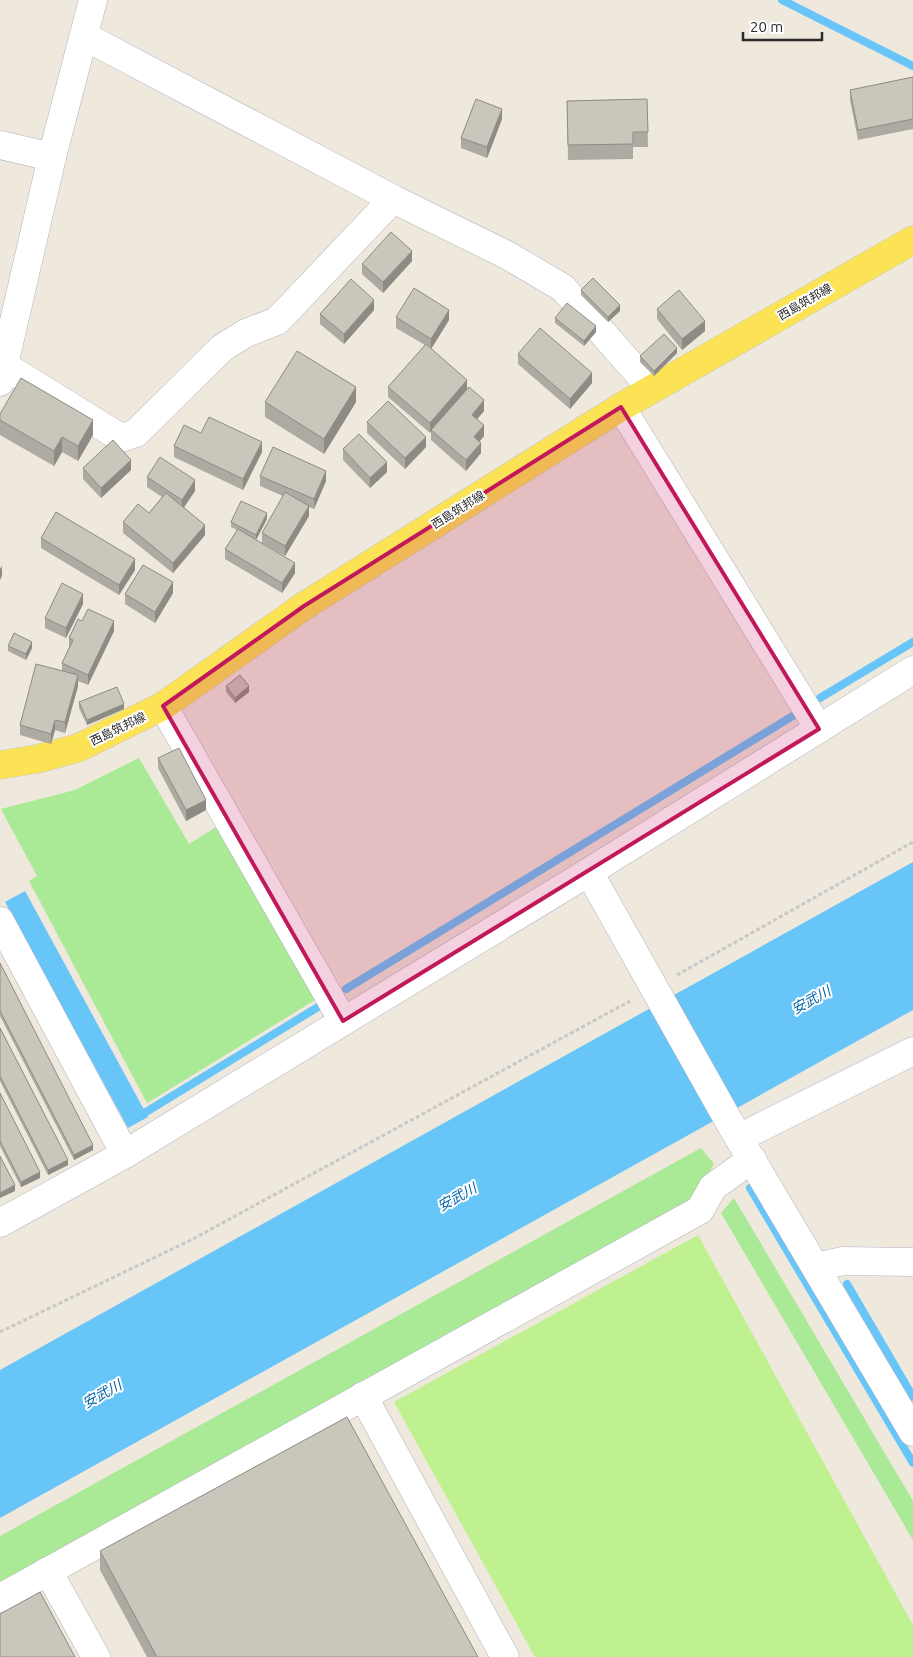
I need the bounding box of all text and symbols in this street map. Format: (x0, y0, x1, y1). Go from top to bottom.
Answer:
scale bar (743, 10, 822, 42)
text: 20 m (750, 18, 783, 35)
street label: 西島筑邦線 (776, 281, 834, 322)
street label: 西島筑邦線 (429, 488, 487, 531)
street label: 西島筑邦線 (88, 710, 148, 748)
water label: 安武川 (789, 982, 835, 1017)
water label: 安武川 (435, 1179, 481, 1214)
water label: 安武川 (80, 1376, 126, 1411)

